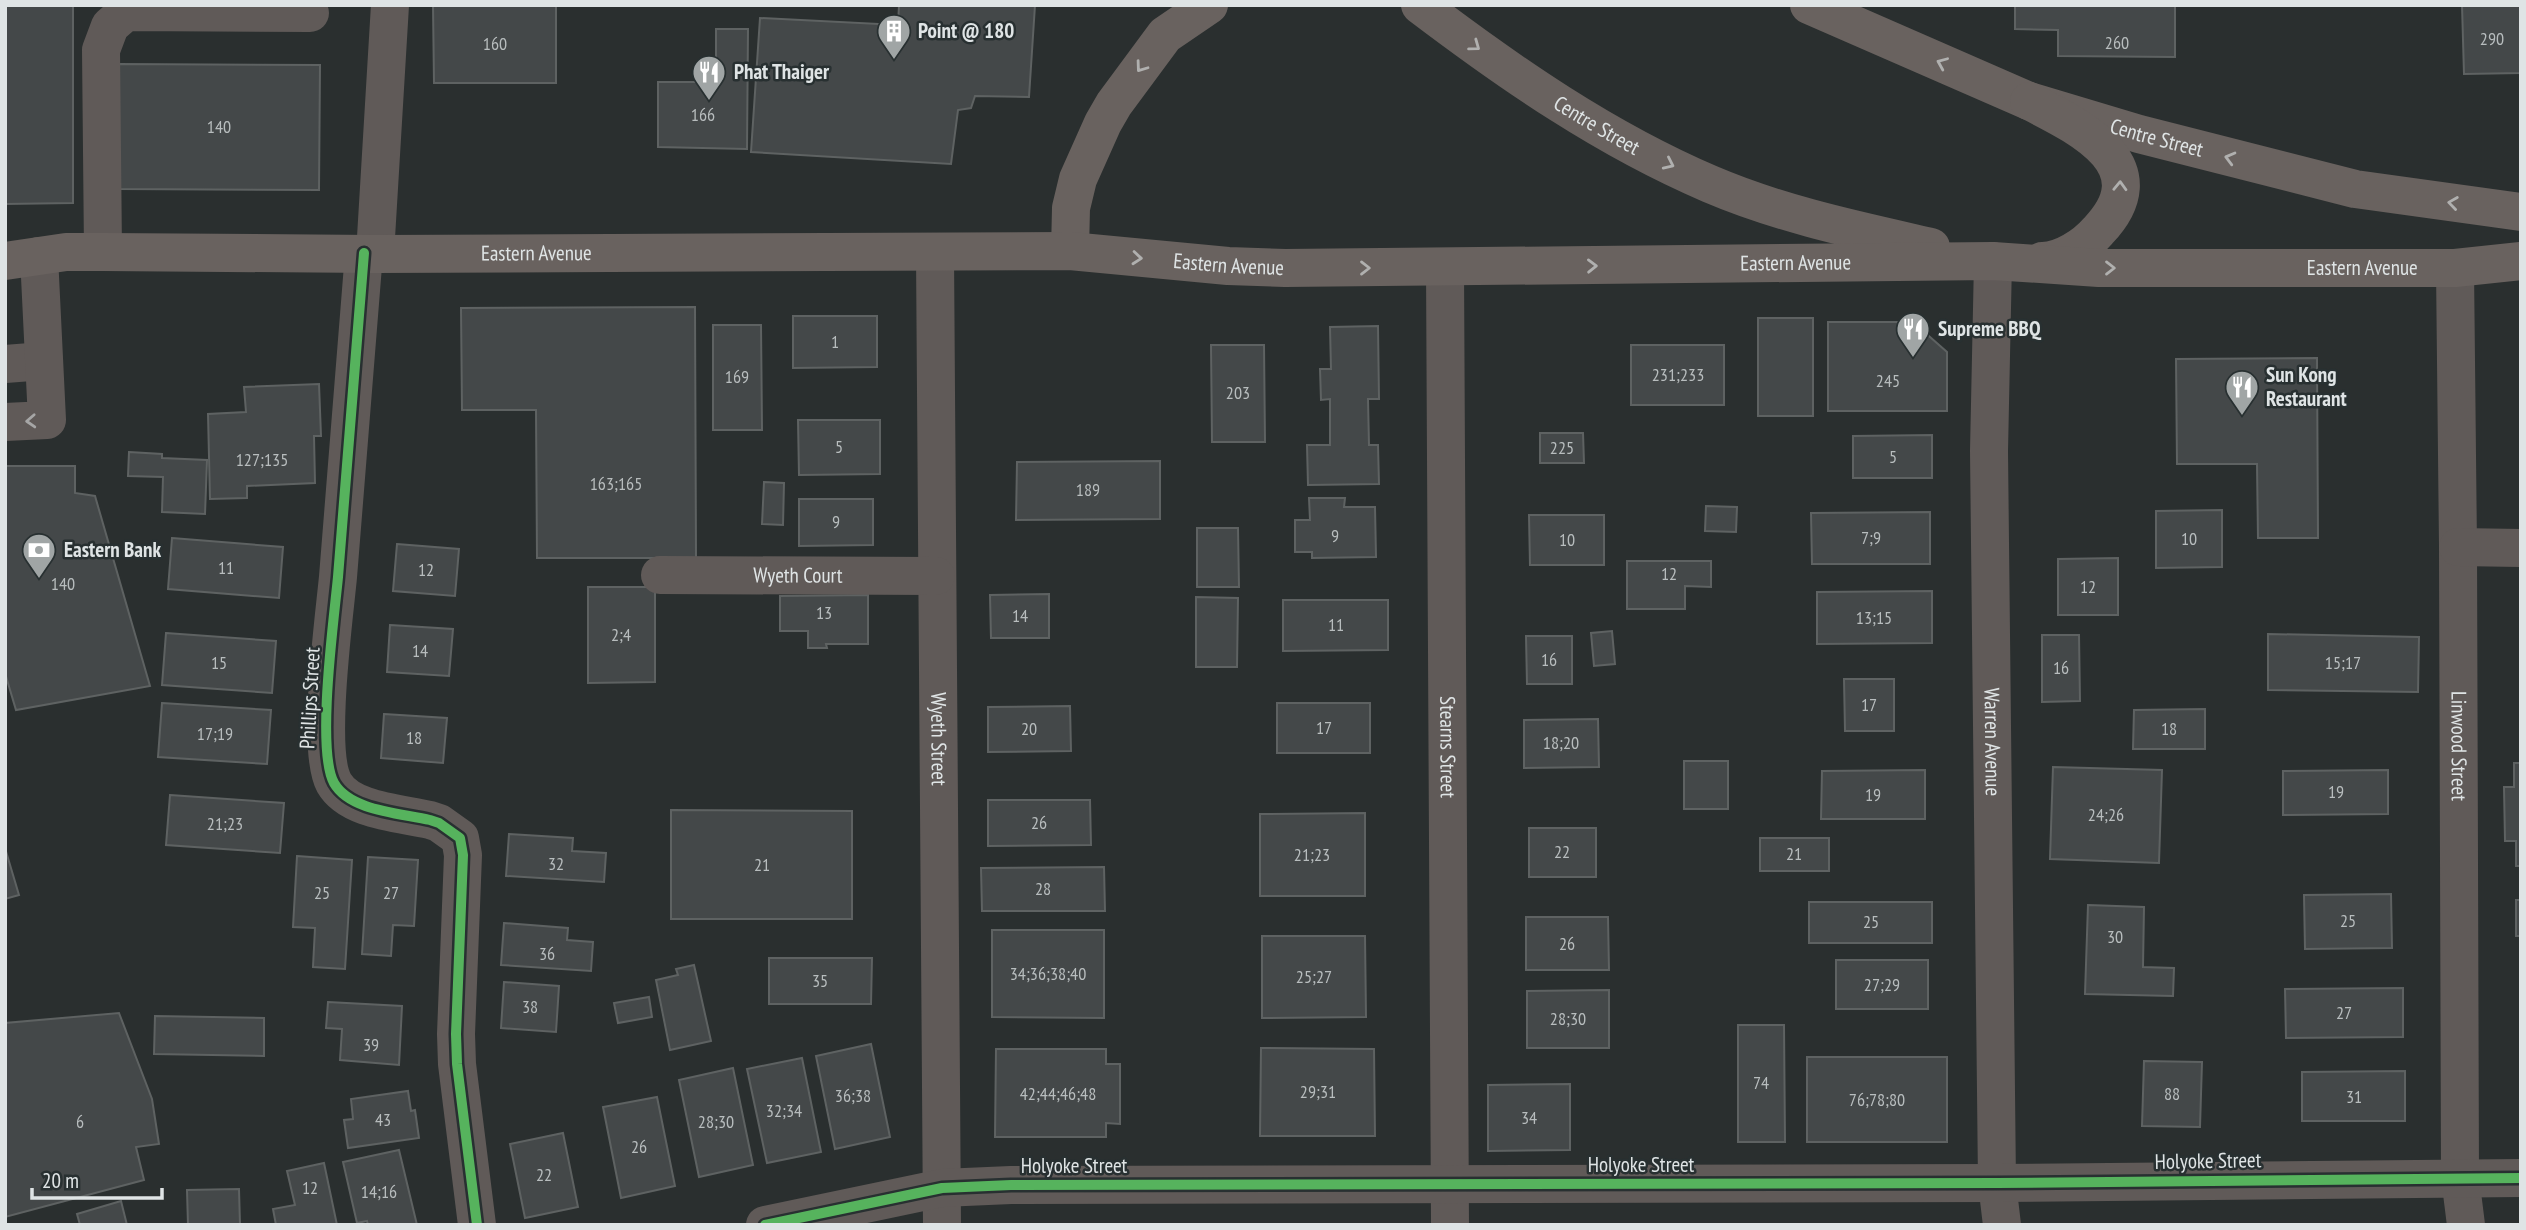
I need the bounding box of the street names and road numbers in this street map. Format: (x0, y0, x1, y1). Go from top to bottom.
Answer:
street label: Centre Street (1549, 89, 1645, 161)
street label: Centre Street (2107, 112, 2206, 163)
street label: Eastern Avenue (481, 239, 592, 267)
street label: Eastern Avenue (1172, 247, 1285, 281)
street label: Eastern Avenue (1740, 248, 1851, 276)
street label: Eastern Avenue (2307, 254, 2418, 281)
street label: Wyeth Court (753, 561, 843, 589)
street label: Phillips Street (293, 646, 326, 749)
street label: Warren Avenue (1979, 688, 2007, 796)
street label: Linwood Street (2445, 691, 2473, 801)
street label: Wyeth Street (925, 692, 953, 786)
street label: Stearns Street (1434, 696, 1462, 798)
street label: Holyoke Street (2154, 1146, 2262, 1175)
street label: Holyoke Street (1588, 1151, 1695, 1178)
street label: Holyoke Street (1021, 1152, 1128, 1179)

